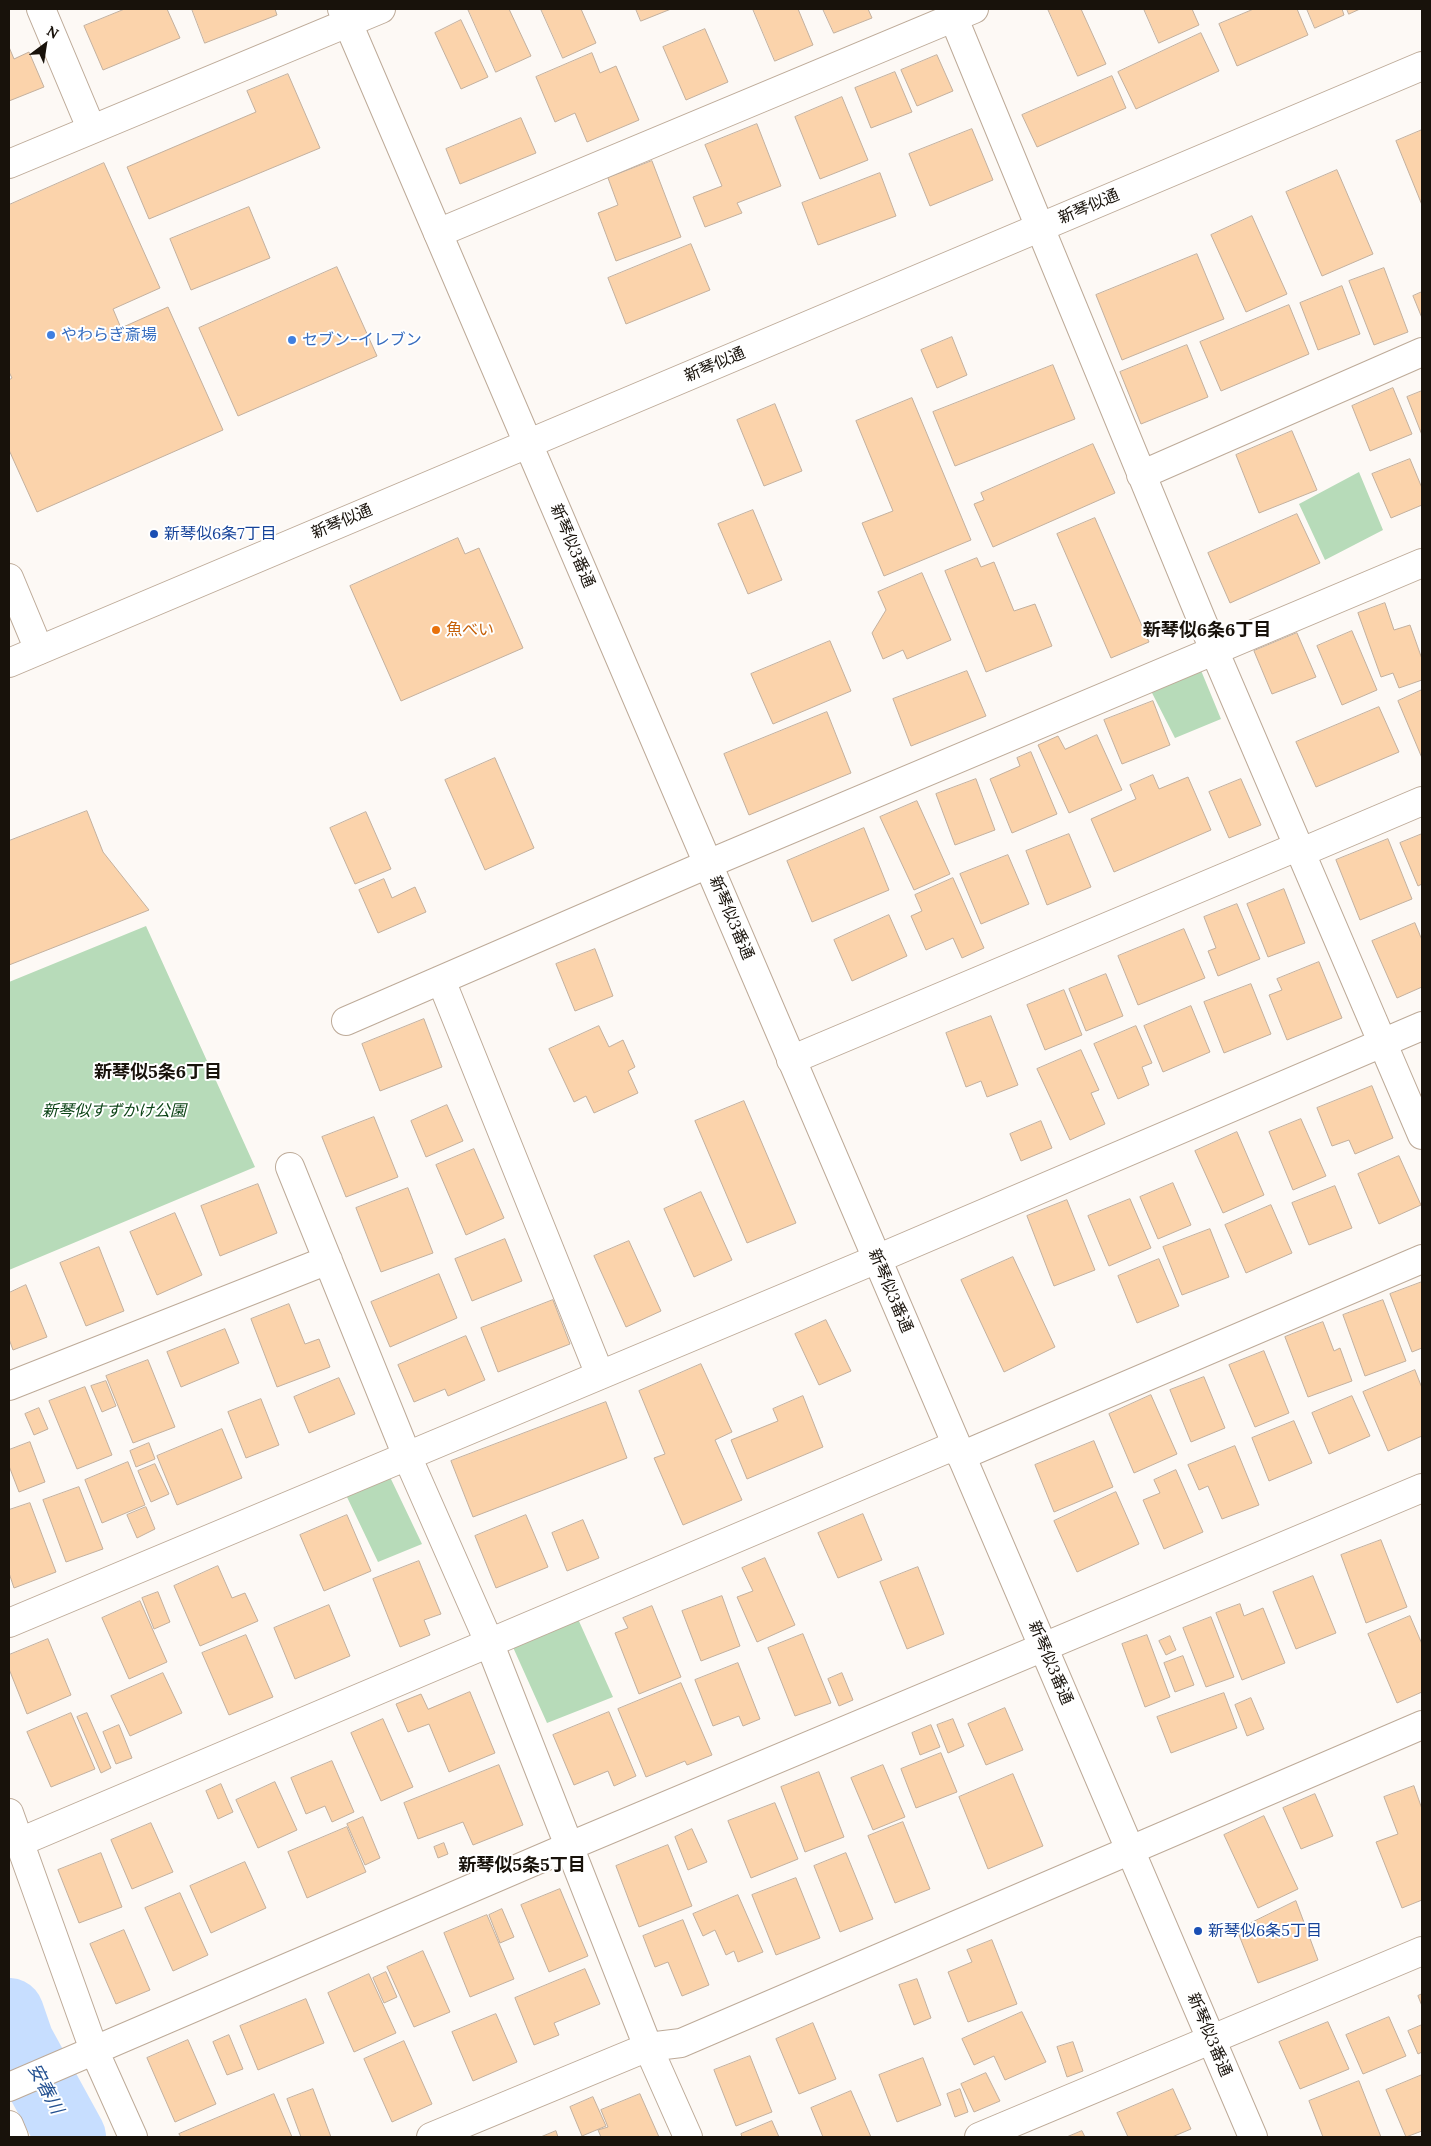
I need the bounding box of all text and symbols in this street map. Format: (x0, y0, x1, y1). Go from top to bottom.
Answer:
north arrow (20, 20, 70, 70)
text: N (43, 22, 62, 43)
street label: 新琴似通 (1056, 186, 1122, 228)
place label: やわらぎ斎場 (61, 325, 157, 345)
marker: やわらぎ斎場 (45, 329, 57, 341)
place label: セブン-イレブン (302, 330, 422, 350)
marker: セブン-イレブン (286, 334, 298, 346)
street label: 新琴似通 (682, 344, 748, 386)
street label: 新琴似通 (309, 501, 375, 543)
street label: 新琴似3番通 (546, 501, 598, 591)
place label: 新琴似6条7丁目 (164, 524, 277, 544)
marker: 新琴似6条7丁目 (148, 528, 160, 540)
place label: 魚べい (446, 620, 494, 640)
district label: 新琴似6条6丁目 (1143, 620, 1271, 642)
marker: 魚べい (430, 624, 442, 636)
street label: 新琴似3番通 (705, 873, 757, 963)
district label: 新琴似5条6丁目 (94, 1062, 222, 1084)
park label: 新琴似すずかけ公園 (42, 1101, 186, 1121)
street label: 新琴似3番通 (864, 1246, 916, 1336)
street label: 新琴似3番通 (1024, 1618, 1076, 1708)
district label: 新琴似5条5丁目 (458, 1855, 586, 1877)
place label: 新琴似6条5丁目 (1208, 1921, 1322, 1941)
marker: 新琴似6条5丁目 (1192, 1925, 1204, 1937)
street label: 新琴似3番通 (1183, 1990, 1235, 2080)
water label: 安春川 (23, 2060, 67, 2118)

